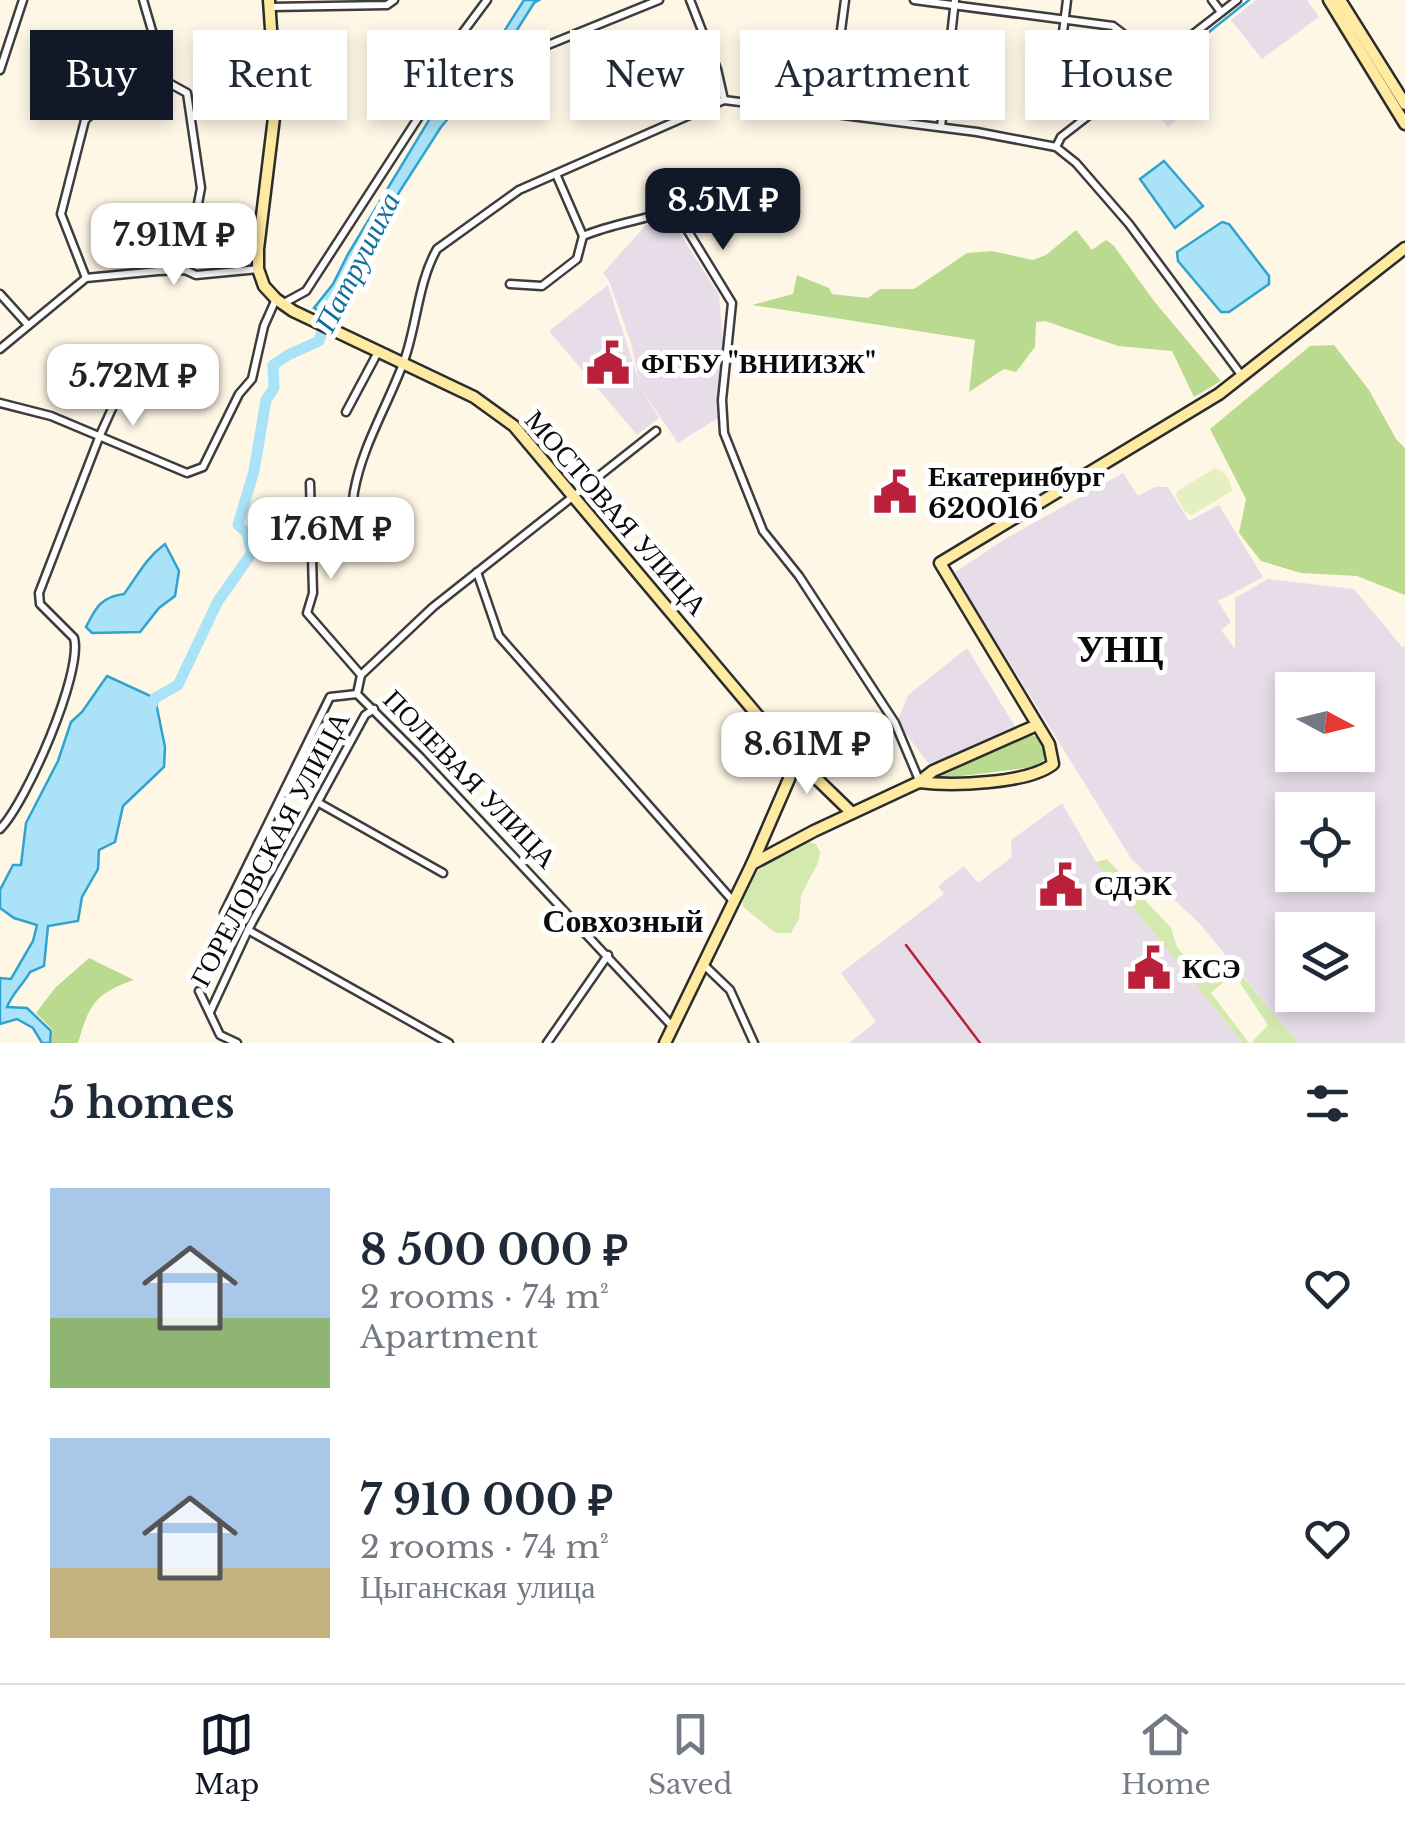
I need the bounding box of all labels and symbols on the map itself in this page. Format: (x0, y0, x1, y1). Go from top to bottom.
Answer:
pin: 8.5M ₽ (642, 168, 804, 253)
water label: Патрушиха (306, 186, 408, 339)
pin: 7.91M ₽ (82, 203, 266, 288)
public building icon: ФГБУ "ВНИИЗЖ" (584, 339, 632, 387)
pin: 5.72M ₽ (41, 344, 225, 429)
place label: ФГБУ "ВНИИЗЖ" (641, 346, 876, 381)
street label: МОСТОВАЯ УЛИЦА (517, 403, 715, 624)
place label: Екатеринбург 620016 (928, 459, 1105, 526)
public building icon: Екатеринбург 620016 (871, 468, 919, 516)
pin: 17.6M ₽ (239, 497, 423, 582)
district label: УНЦ (1076, 625, 1164, 672)
north arrow (1275, 672, 1375, 772)
street label: ПОЛЕВАЯ УЛИЦА (376, 682, 565, 876)
street label: ГОРЕЛОВСКАЯ УЛИЦА (183, 705, 358, 993)
pin: 8.61M ₽ (715, 712, 899, 797)
public building icon: СДЭК (1037, 861, 1085, 909)
place label: СДЭК (1094, 868, 1173, 903)
district label: Совхозный (542, 901, 704, 941)
public building icon: КСЭ (1125, 944, 1173, 992)
place label: КСЭ (1182, 951, 1241, 986)

